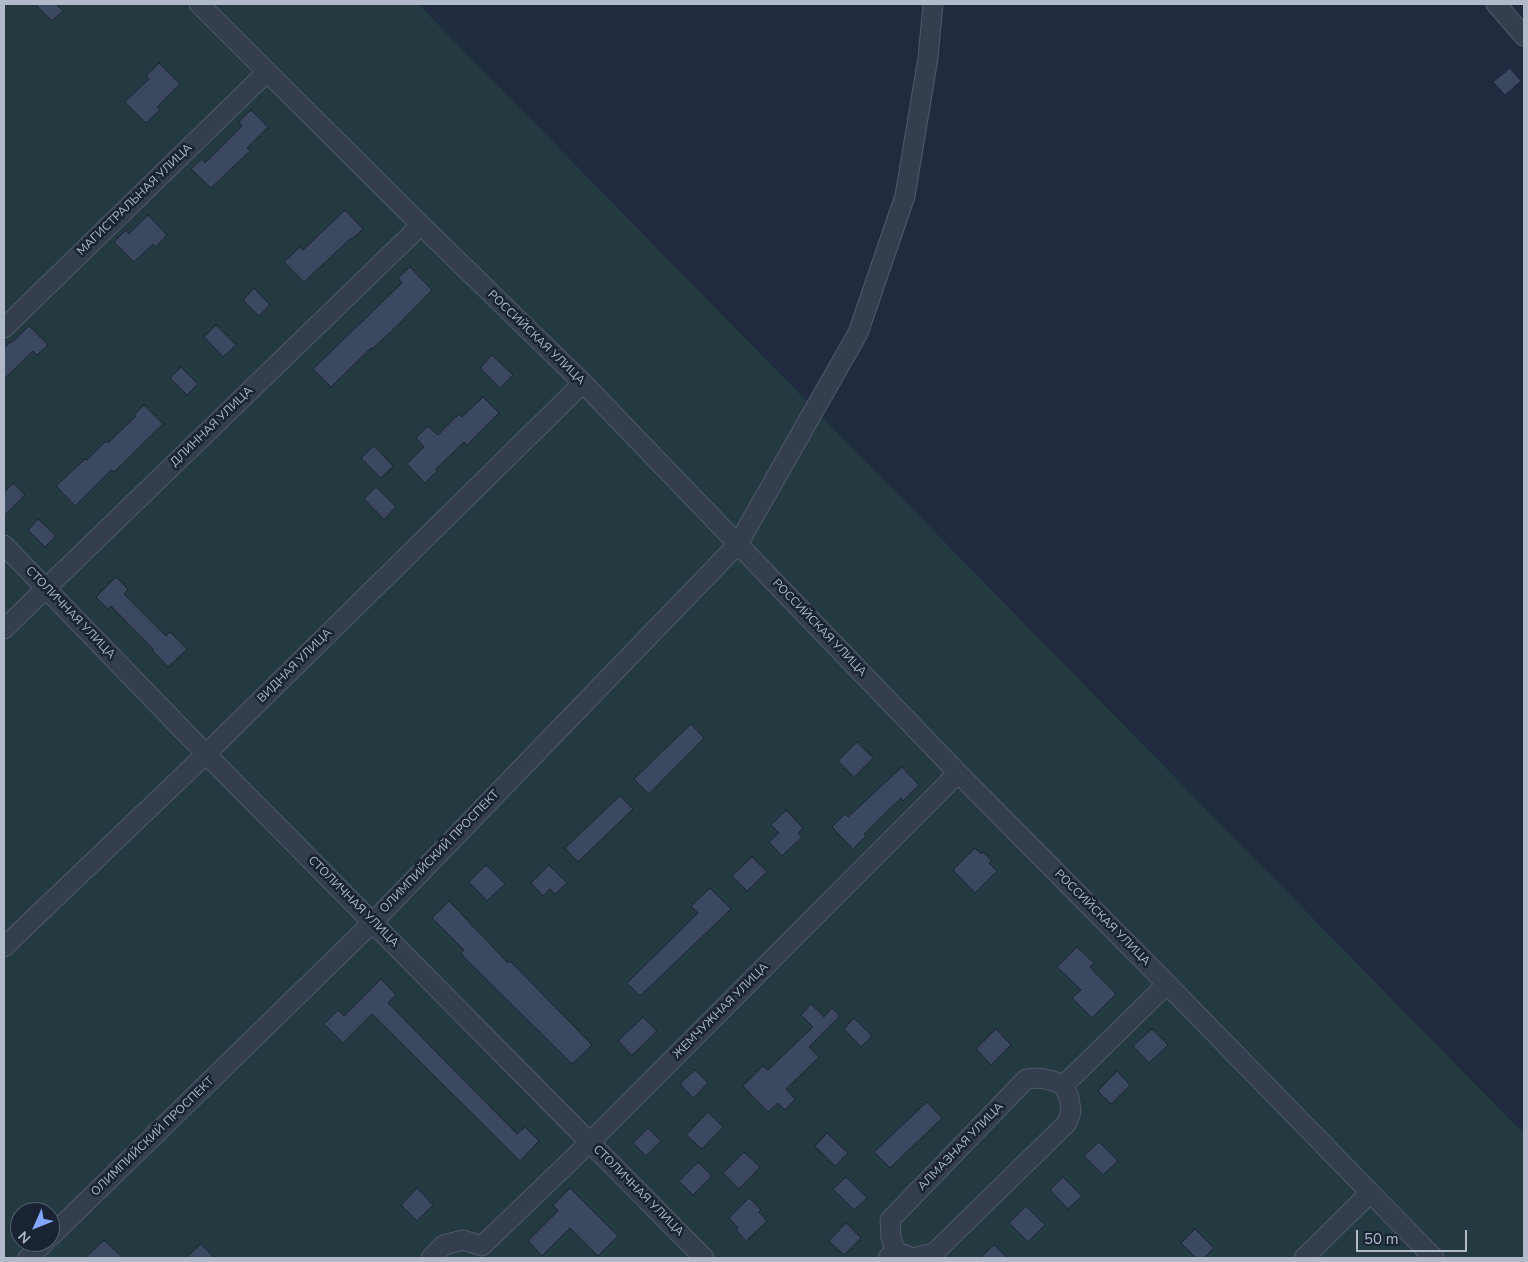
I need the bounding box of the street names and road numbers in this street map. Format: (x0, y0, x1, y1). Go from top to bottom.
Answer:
street label: МАГИСТРАЛЬНАЯ УЛИЦА (74, 141, 196, 259)
street label: РОССИЙСКАЯ УЛИЦА (484, 288, 588, 388)
street label: ДЛИННАЯ УЛИЦА (168, 384, 256, 470)
street label: СТОЛИЧНАЯ УЛИЦА (22, 564, 118, 662)
street label: РОССИЙСКАЯ УЛИЦА (769, 576, 869, 680)
street label: ВИДНАЯ УЛИЦА (255, 626, 335, 706)
street label: ОЛИМПИЙСКИЙ ПРОСПЕКТ (377, 787, 503, 917)
street label: СТОЛИЧНАЯ УЛИЦА (305, 854, 401, 950)
street label: РОССИЙСКАЯ УЛИЦА (1051, 867, 1153, 969)
street label: ЖЕМЧУЖНАЯ УЛИЦА (670, 960, 772, 1062)
street label: ОЛИМПИЙСКИЙ ПРОСПЕКТ (88, 1074, 218, 1200)
street label: АЛМАЗНАЯ УЛИЦА (915, 1100, 1007, 1194)
street label: СТОЛИЧНАЯ УЛИЦА (590, 1143, 686, 1239)

